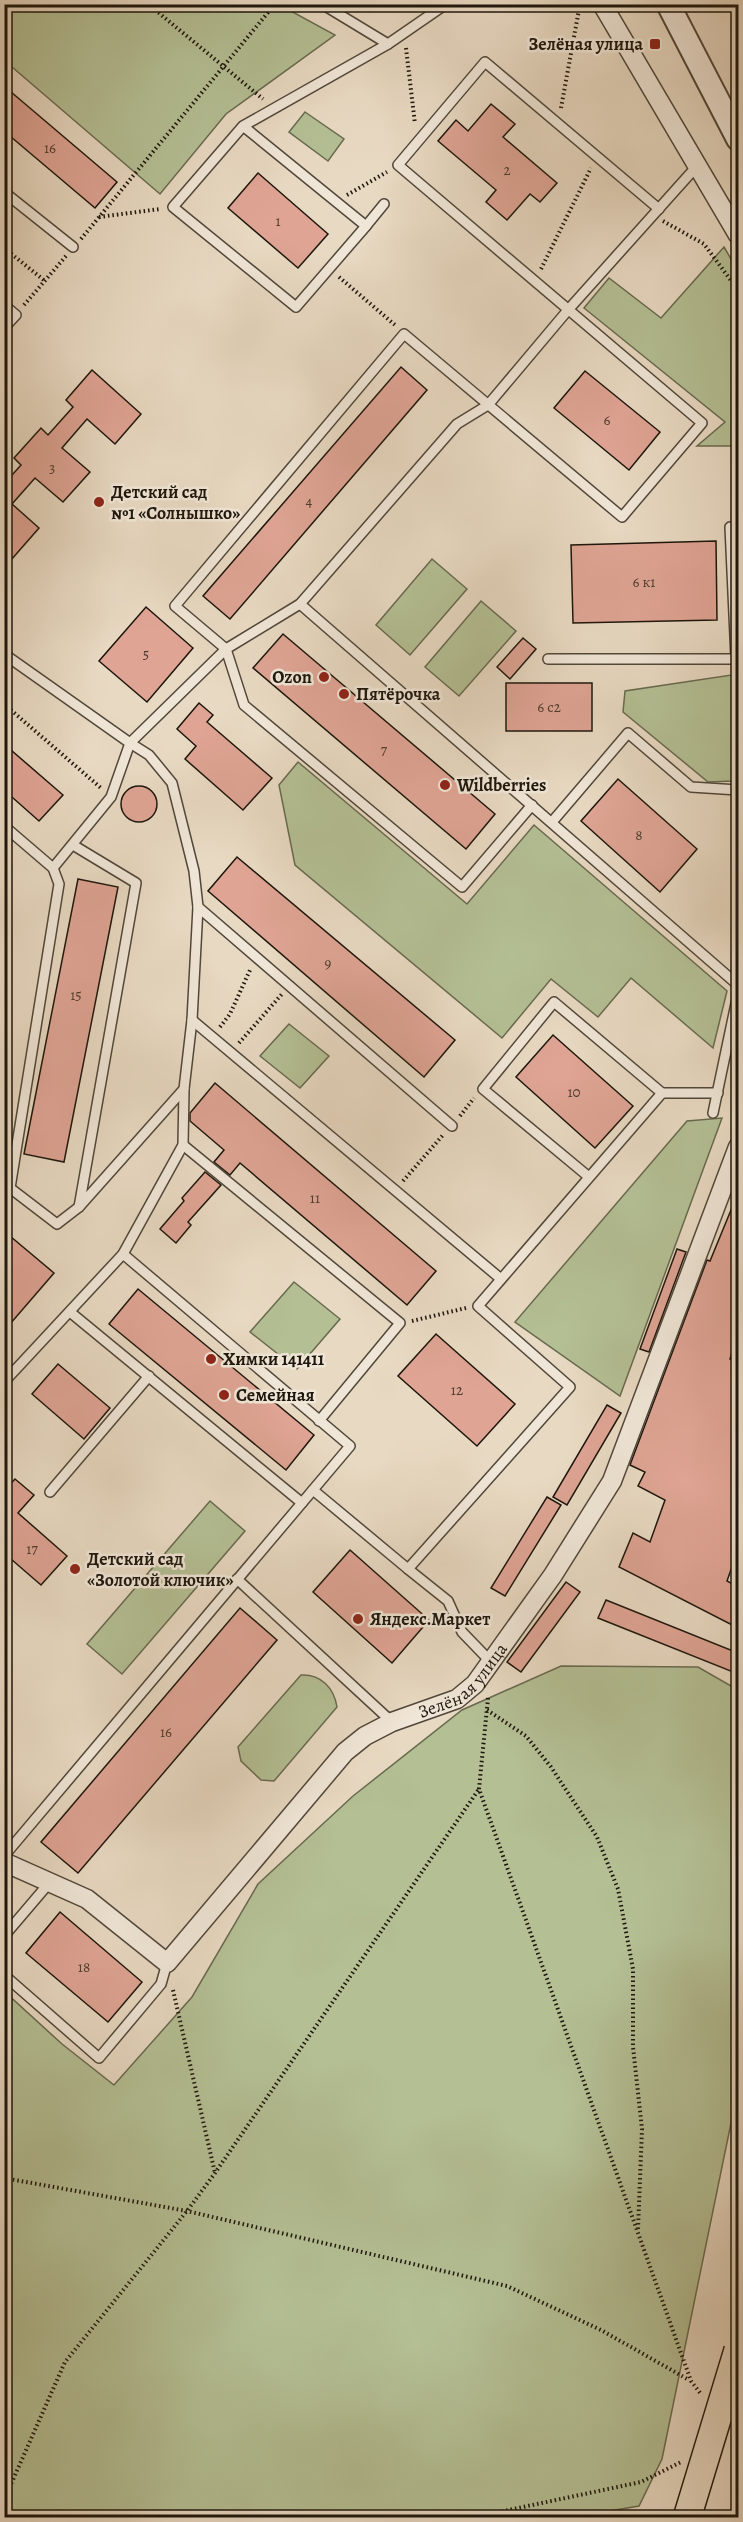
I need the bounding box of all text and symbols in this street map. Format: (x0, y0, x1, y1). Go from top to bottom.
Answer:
place label: Зелёная улица (529, 32, 643, 56)
marker: Зелёная улица (648, 37, 662, 51)
house number: 16 (44, 138, 56, 158)
house number: 2 (503, 160, 511, 180)
house number: 1 (275, 211, 281, 231)
house number: 6 (604, 410, 611, 430)
house number: 3 (49, 458, 55, 478)
place label: Детский сад №1 «Солнышко» (111, 480, 240, 525)
house number: 4 (306, 491, 313, 511)
marker: Детский сад №1 «Солнышко» (92, 495, 106, 509)
house number: 6 к1 (633, 572, 655, 592)
house number: 5 (143, 644, 149, 664)
place label: Ozon (272, 665, 312, 689)
marker: Ozon (317, 670, 331, 684)
place label: Пятёрочка (356, 682, 441, 706)
marker: Пятёрочка (337, 687, 351, 701)
house number: 6 с2 (537, 697, 561, 717)
house number: 7 (381, 740, 388, 760)
place label: Wildberries (456, 773, 546, 797)
marker: Wildberries (438, 778, 452, 792)
house number: 8 (635, 825, 643, 845)
house number: 9 (325, 953, 332, 973)
house number: 15 (70, 985, 82, 1005)
house number: 10 (567, 1082, 581, 1102)
house number: 11 (310, 1188, 320, 1208)
place label: Химки 141411 (223, 1347, 325, 1371)
marker: Химки 141411 (204, 1352, 218, 1366)
house number: 12 (451, 1380, 463, 1400)
place label: Семейная (236, 1383, 315, 1407)
marker: Семейная (217, 1388, 231, 1402)
house number: 17 (26, 1539, 38, 1559)
place label: Детский сад «Золотой ключик» (87, 1547, 233, 1592)
marker: Детский сад «Золотой ключик» (68, 1562, 82, 1576)
place label: Яндекс.Маркет (370, 1607, 490, 1631)
marker: Яндекс.Маркет (351, 1612, 365, 1626)
street label: Зелёная улица (415, 1637, 513, 1724)
house number: 16 (160, 1722, 172, 1742)
house number: 18 (78, 1957, 90, 1977)

